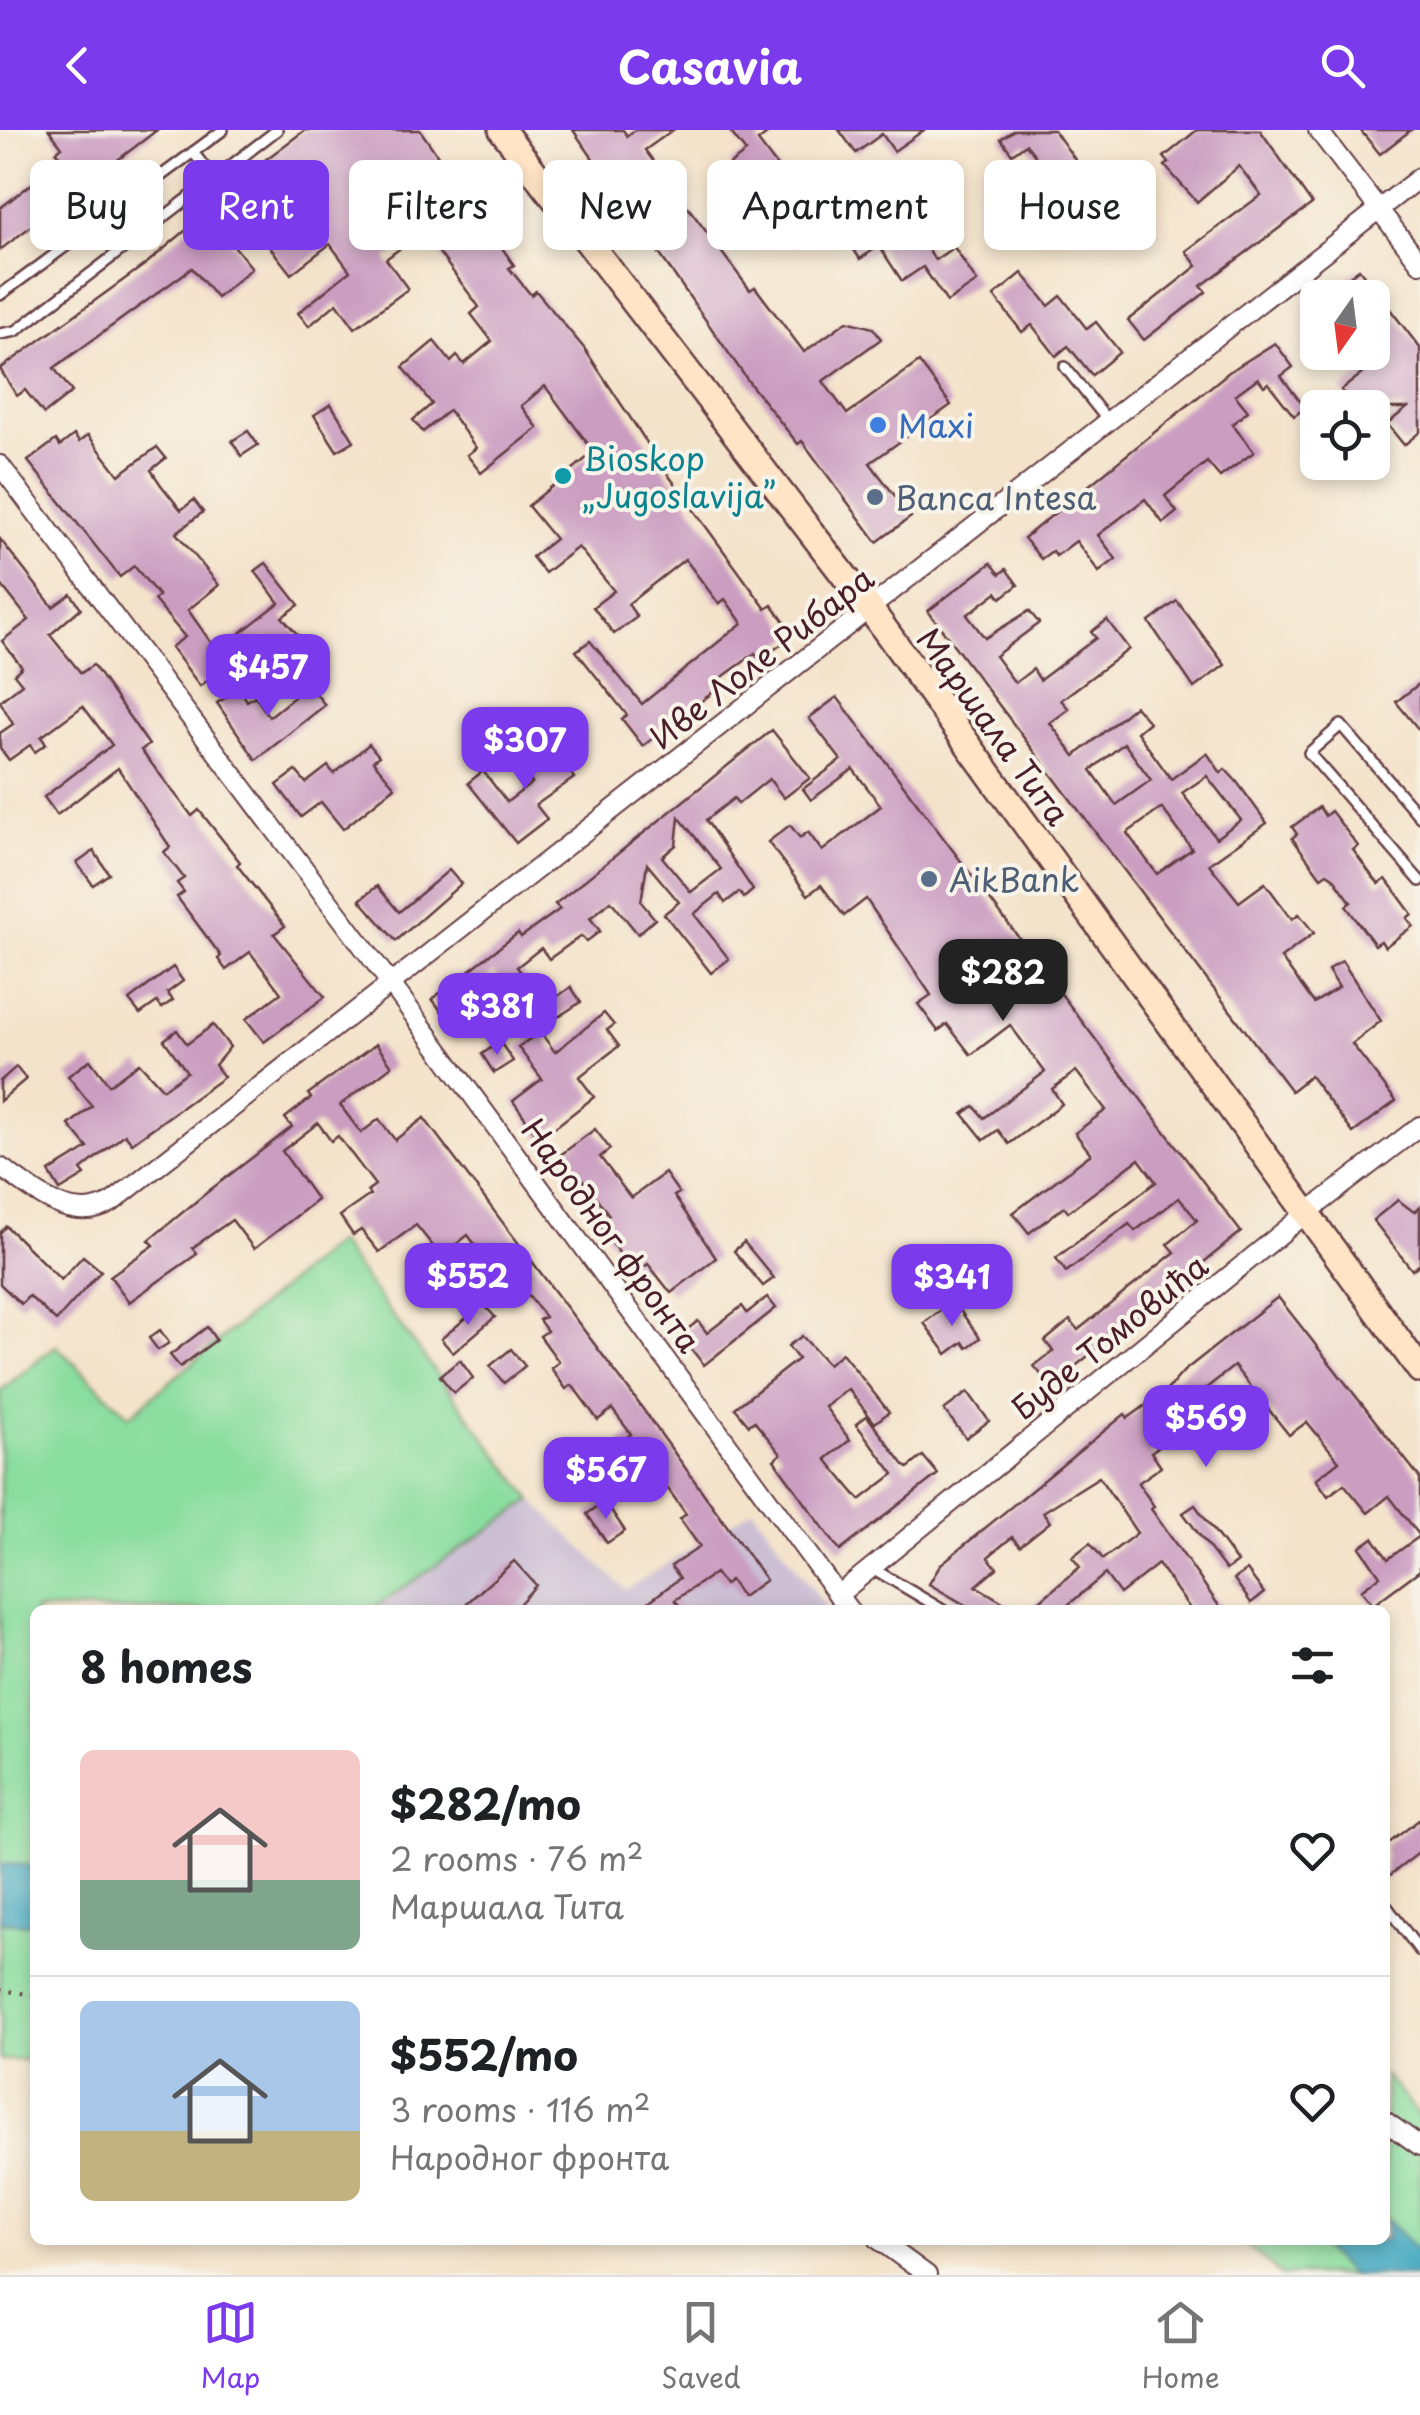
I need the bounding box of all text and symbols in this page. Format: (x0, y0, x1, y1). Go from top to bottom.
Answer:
text: Casavia (618, 31, 802, 99)
icon: back (50, 38, 105, 93)
icon: search (1315, 38, 1370, 93)
chip: Buy (30, 160, 163, 250)
chip: Rent (183, 160, 329, 250)
chip: Filters (349, 160, 523, 250)
chip: New (543, 160, 687, 250)
chip: Apartment (707, 160, 964, 250)
chip: House (984, 160, 1156, 250)
north arrow (1300, 280, 1390, 370)
map controls (1300, 280, 1390, 480)
button: locate (1300, 390, 1390, 480)
place label: Maxi (898, 401, 974, 449)
marker: Maxi (867, 414, 889, 436)
place label: Bioskop „Jugoslavija” (583, 434, 776, 519)
marker: Bioskop „Jugoslavija” (552, 465, 574, 487)
place label: Banca Intesa (895, 473, 1097, 521)
marker: Banca Intesa (864, 486, 886, 508)
street label: Иве Лоле Рибара (639, 554, 883, 760)
street label: Маршала Тита (906, 617, 1082, 835)
pin: $457 (209, 634, 327, 719)
text: $457 (228, 642, 308, 690)
pin: $307 (466, 707, 584, 792)
text: $307 (484, 715, 566, 763)
place label: AikBank (949, 855, 1079, 903)
marker: AikBank (918, 868, 940, 890)
pin: $282 (944, 939, 1062, 1024)
text: $282 (961, 947, 1045, 995)
pin: $381 (438, 973, 556, 1058)
text: $381 (460, 981, 534, 1029)
street label: Народног фронта (511, 1108, 714, 1362)
street label: Буде Томовића (1000, 1242, 1218, 1430)
pin: $552 (409, 1243, 527, 1328)
pin: $341 (893, 1244, 1011, 1329)
text: $552 (427, 1251, 509, 1299)
text: $341 (914, 1252, 990, 1300)
pin: $569 (1147, 1385, 1265, 1470)
text: $569 (1165, 1393, 1247, 1441)
pin: $567 (547, 1437, 665, 1522)
text: $567 (566, 1445, 646, 1493)
text: 8 homes (80, 1634, 253, 1697)
icon: filters (1285, 1638, 1340, 1693)
text: $282/mo (390, 1771, 581, 1834)
icon: home (160, 1790, 280, 1910)
icon: heart (1285, 1823, 1340, 1878)
text: 2 rooms · 76 m² (390, 1834, 644, 1882)
text: Маршала Тита (390, 1882, 624, 1930)
text: $552/mo (390, 2022, 578, 2085)
icon: home (160, 2041, 280, 2161)
icon: heart (1285, 2074, 1340, 2129)
text: 3 rooms · 116 m² (390, 2085, 651, 2133)
text: Народног фронта (390, 2133, 669, 2181)
tab: Map (200, 2295, 260, 2398)
tab: Saved (661, 2295, 741, 2398)
tab: Home (1142, 2295, 1220, 2398)

